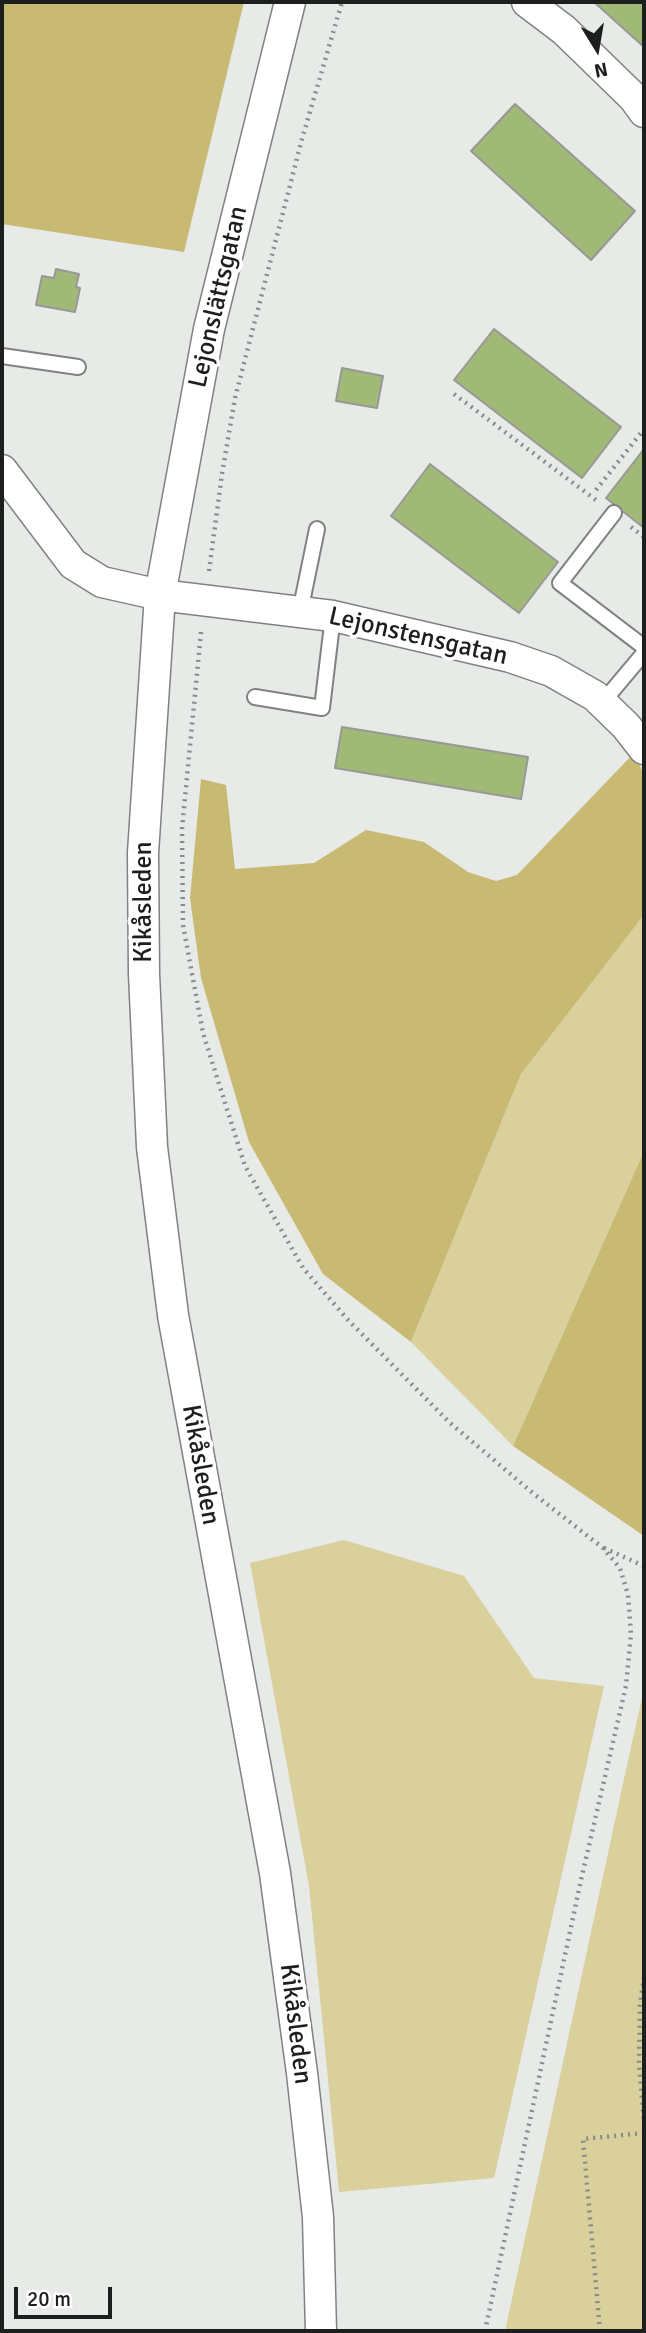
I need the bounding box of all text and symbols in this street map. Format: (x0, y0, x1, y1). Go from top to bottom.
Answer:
north arrow (562, 14, 632, 84)
text: N (592, 57, 610, 83)
street label: Lejonslättsgatan (183, 203, 255, 391)
street label: Lejonstensgatan (325, 601, 511, 673)
street label: Kikåsleden (128, 841, 160, 963)
street label: Kikåsleden (174, 1402, 226, 1528)
street label: Kikåsleden (272, 1962, 318, 2086)
scale bar (18, 2274, 116, 2318)
text: 20 m (27, 2286, 71, 2312)

